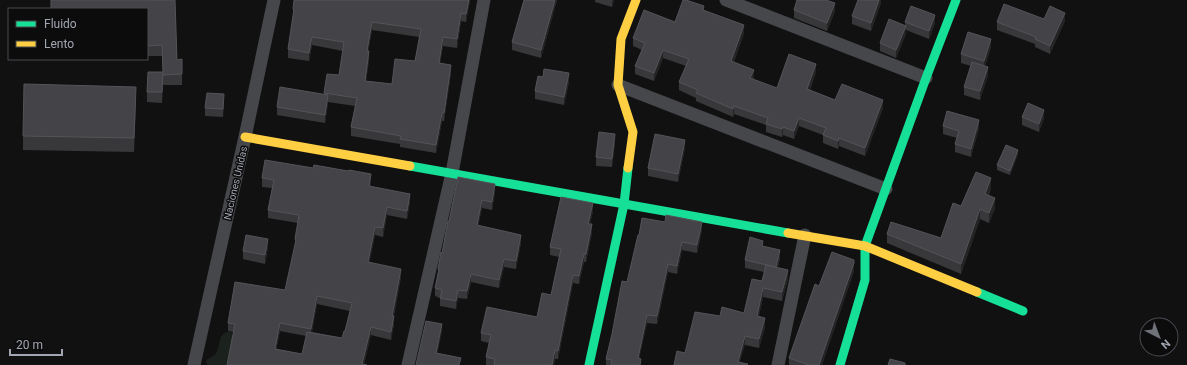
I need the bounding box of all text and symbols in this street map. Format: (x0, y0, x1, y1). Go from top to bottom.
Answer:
legend (8, 8, 148, 60)
text: Fluido (44, 17, 77, 31)
text: Lento (44, 37, 74, 51)
street label: Naciones Unidas (222, 145, 249, 221)
north arrow (1139, 317, 1179, 357)
scale bar (10, 331, 62, 357)
text: N (1158, 337, 1173, 352)
text: 20 m (16, 338, 43, 352)

